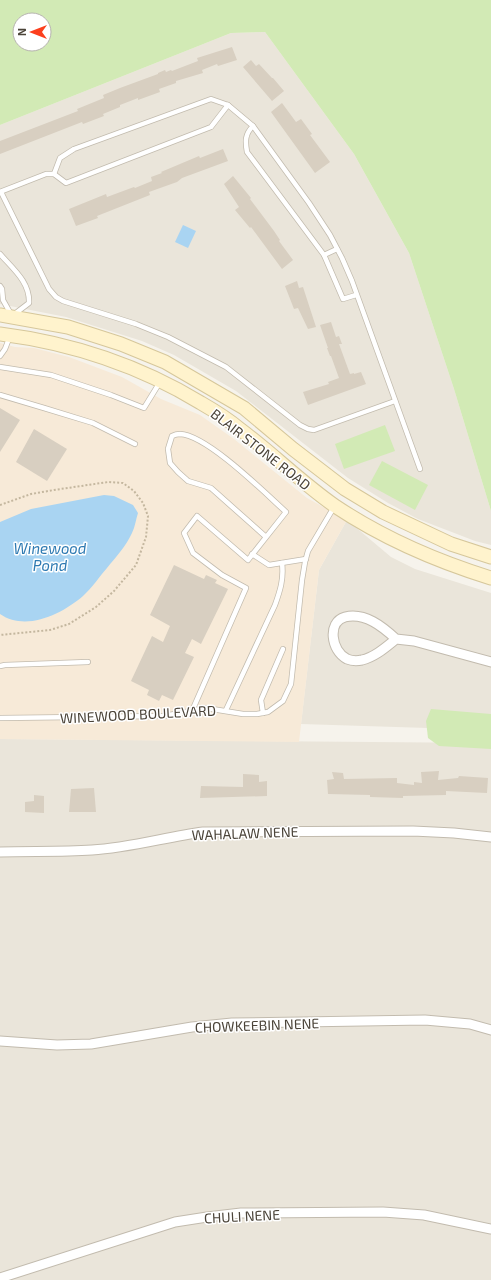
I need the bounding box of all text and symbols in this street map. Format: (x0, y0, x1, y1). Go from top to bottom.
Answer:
north arrow (12, 12, 52, 52)
text: N (15, 28, 28, 36)
street label: BLAIR STONE ROAD (208, 405, 314, 493)
water label: Winewood Pond (14, 539, 87, 574)
street label: WINEWOOD BOULEVARD (60, 701, 216, 727)
street label: WAHALAW NENE (191, 823, 299, 843)
street label: CHOWKEEBIN NENE (194, 1014, 320, 1036)
street label: CHULI NENE (204, 1206, 281, 1226)

